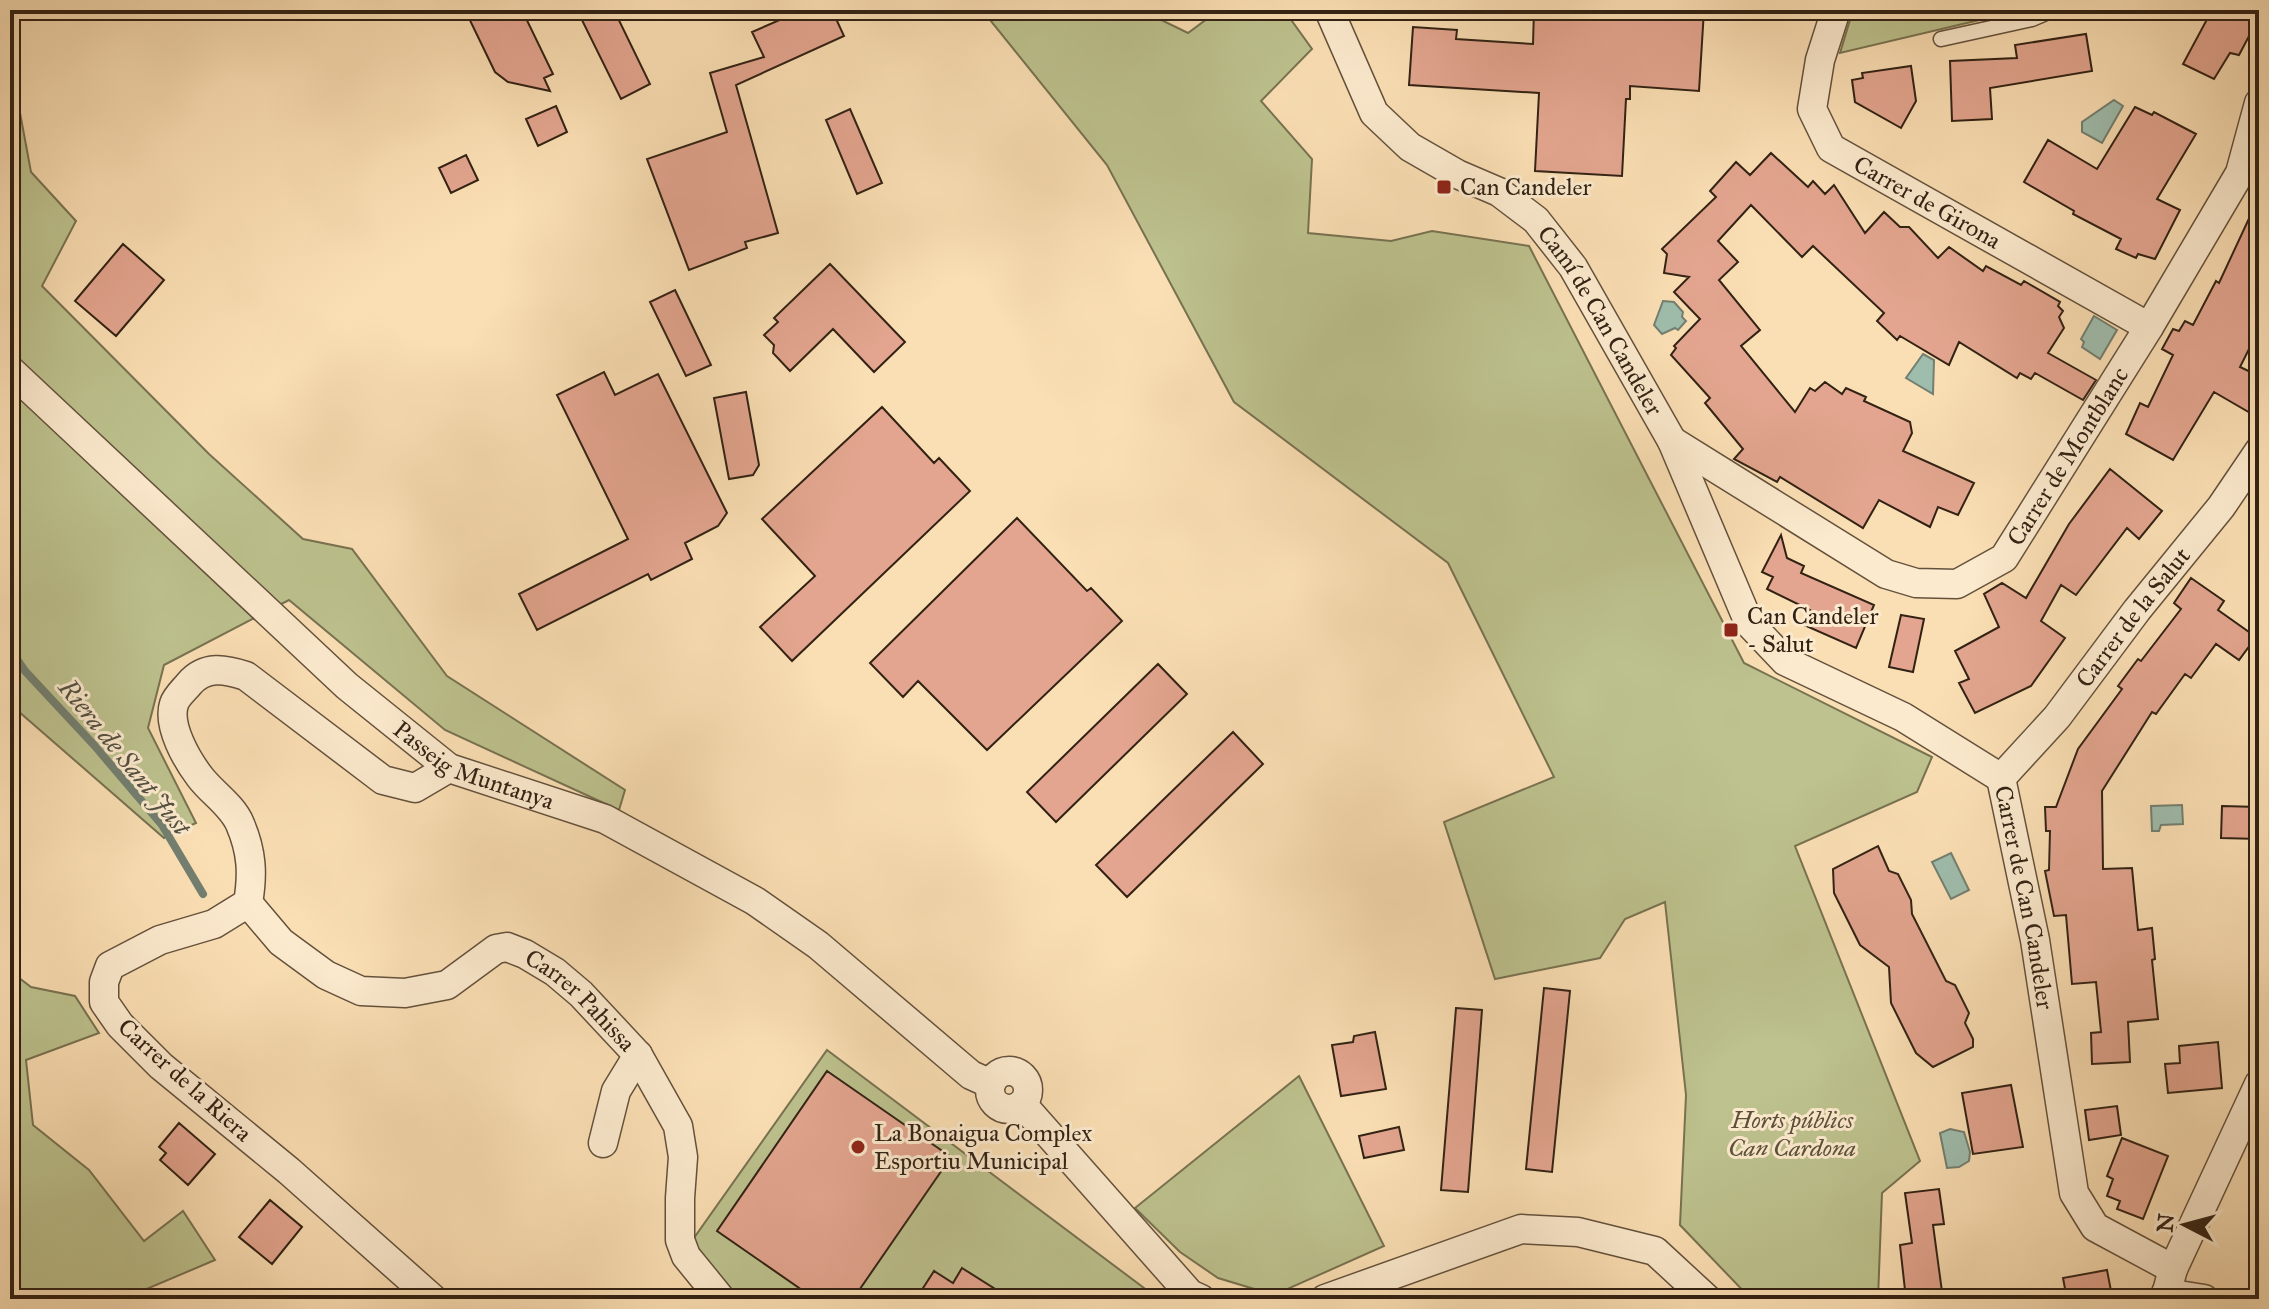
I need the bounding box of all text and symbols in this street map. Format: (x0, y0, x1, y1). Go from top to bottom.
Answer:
street label: Carrer de Girona (1848, 149, 2007, 256)
place label: Can Candeler (1460, 172, 1592, 202)
marker: Can Candeler (1435, 178, 1453, 196)
street label: Camí de Can Candeler (1531, 219, 1669, 421)
street label: Carrer de Montblanc (2001, 362, 2135, 551)
street label: Carrer de la Salut (2069, 541, 2197, 693)
place label: Can Candeler - Salut (1747, 601, 1879, 659)
marker: Can Candeler - Salut (1722, 621, 1740, 639)
water label: Riera de Sant Just (52, 672, 199, 843)
street label: Passeig Muntanya (387, 714, 559, 817)
street label: Carrer de Can Candeler (1988, 783, 2060, 1011)
street label: Carrer Pahissa (520, 943, 643, 1058)
street label: Carrer de la Riera (112, 1012, 259, 1149)
park label: Horts públics Can Cardona (1728, 1105, 1856, 1163)
place label: La Bonaigua Complex Esportiu Municipal (874, 1118, 1092, 1176)
marker: La Bonaigua Complex Esportiu Municipal (849, 1138, 867, 1156)
north arrow (2145, 1185, 2225, 1265)
text: N (2151, 1212, 2180, 1234)

